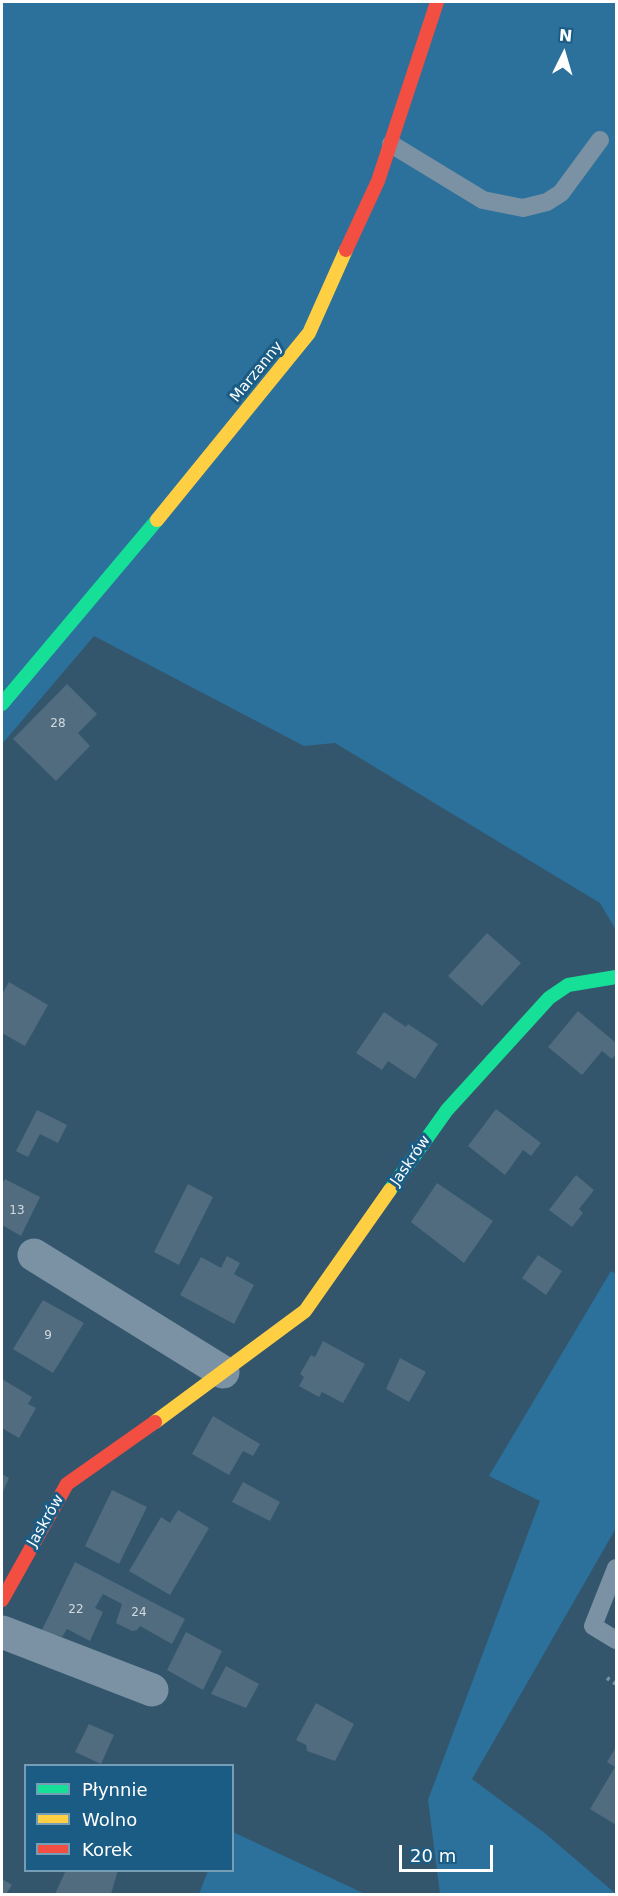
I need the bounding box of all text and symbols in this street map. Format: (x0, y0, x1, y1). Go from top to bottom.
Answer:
north arrow (534, 24, 594, 84)
text: N (558, 26, 573, 46)
street label: Marzanny (227, 338, 287, 406)
house number: 28 (50, 717, 66, 731)
street label: Jaskrów (387, 1132, 435, 1190)
house number: 13 (9, 1204, 25, 1218)
house number: 9 (44, 1329, 52, 1343)
street label: Jaskrów (24, 1492, 68, 1550)
house number: 22 (68, 1603, 84, 1617)
house number: 24 (131, 1606, 147, 1620)
legend (24, 1764, 234, 1872)
text: Płynnie (82, 1779, 148, 1800)
text: Wolno (82, 1809, 137, 1830)
scale bar (402, 1833, 496, 1871)
text: Korek (82, 1839, 132, 1860)
text: 20 m (410, 1845, 456, 1866)

